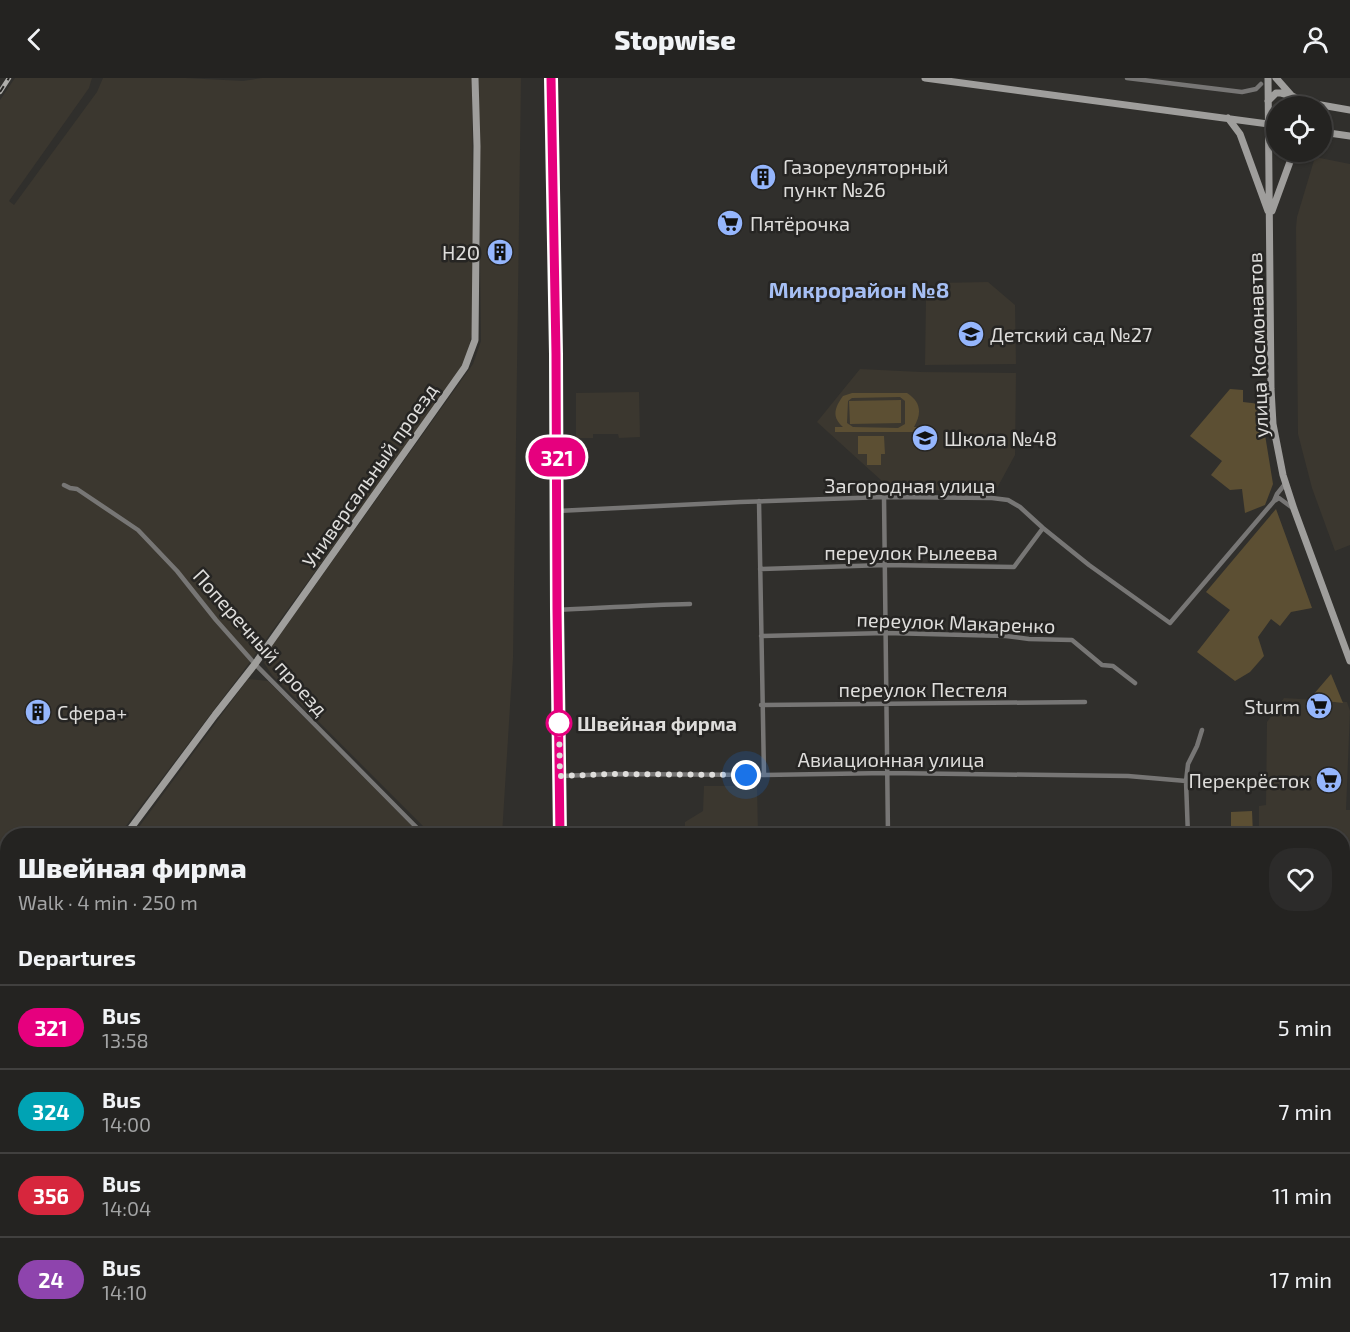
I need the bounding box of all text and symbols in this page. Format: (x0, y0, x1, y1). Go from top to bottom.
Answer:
icon: back (18, 23, 51, 56)
text: Stopwise (614, 23, 736, 55)
icon: person (1299, 23, 1332, 56)
map controls (1266, 96, 1332, 162)
button: locate (1266, 96, 1332, 162)
place label: Газореуляторный пункт №26 (783, 154, 948, 202)
building icon: Газореуляторный пункт №26 (748, 162, 778, 192)
supermarket icon: Пятёрочка (715, 208, 745, 238)
place label: Пятёрочка (750, 211, 850, 235)
building icon: Н2О (485, 237, 515, 267)
place label: Н2О (442, 240, 480, 264)
street label: улица Космонавтов (1242, 252, 1273, 438)
district label: Микрорайон №8 (769, 276, 949, 302)
school or university icon: Детский сад №27 (956, 319, 986, 349)
place label: Детский сад №27 (990, 322, 1152, 346)
street label: Универсальный проезд (296, 378, 442, 572)
school or university icon: Школа №48 (910, 423, 940, 453)
place label: Школа №48 (944, 426, 1057, 450)
line badge: 321 (522, 438, 592, 476)
text: 321 (540, 445, 574, 470)
street label: Загородная улица (825, 473, 995, 498)
street label: переулок Рылеева (824, 540, 998, 565)
street label: Поперечный проезд (189, 564, 333, 720)
street label: переулок Макаренко (856, 607, 1056, 638)
street label: переулок Пестеля (838, 677, 1008, 702)
supermarket icon: Sturm (1304, 691, 1334, 721)
place label: Sturm (1244, 694, 1300, 718)
building icon: Сфера+ (23, 697, 53, 727)
place label: Сфера+ (57, 700, 127, 724)
marker: Швейная фирма (546, 710, 572, 736)
place label: Швейная фирма (577, 711, 737, 735)
street label: Авиационная улица (798, 747, 984, 772)
your location (731, 760, 761, 790)
supermarket icon: Перекрёсток (1314, 765, 1344, 795)
place label: Перекрёсток (1189, 768, 1310, 792)
button: heart (1269, 848, 1332, 911)
text: Швейная фирма (18, 850, 247, 884)
text: Walk · 4 min · 250 m (18, 890, 198, 914)
text: Departures (18, 944, 136, 970)
text: Bus (102, 1002, 141, 1028)
text: 5 min (1278, 1014, 1332, 1040)
text: 321 (34, 1015, 68, 1040)
text: 13:58 (102, 1028, 149, 1052)
text: Bus (102, 1086, 141, 1112)
text: 7 min (1278, 1098, 1332, 1124)
text: 324 (32, 1099, 70, 1124)
text: 14:00 (102, 1112, 151, 1136)
text: Bus (102, 1170, 141, 1196)
text: 11 min (1272, 1182, 1332, 1208)
text: 356 (33, 1183, 69, 1208)
text: 14:04 (102, 1196, 151, 1220)
text: Bus (102, 1254, 141, 1280)
text: 17 min (1270, 1266, 1332, 1292)
text: 24 (38, 1267, 64, 1292)
text: 14:10 (102, 1280, 147, 1304)

